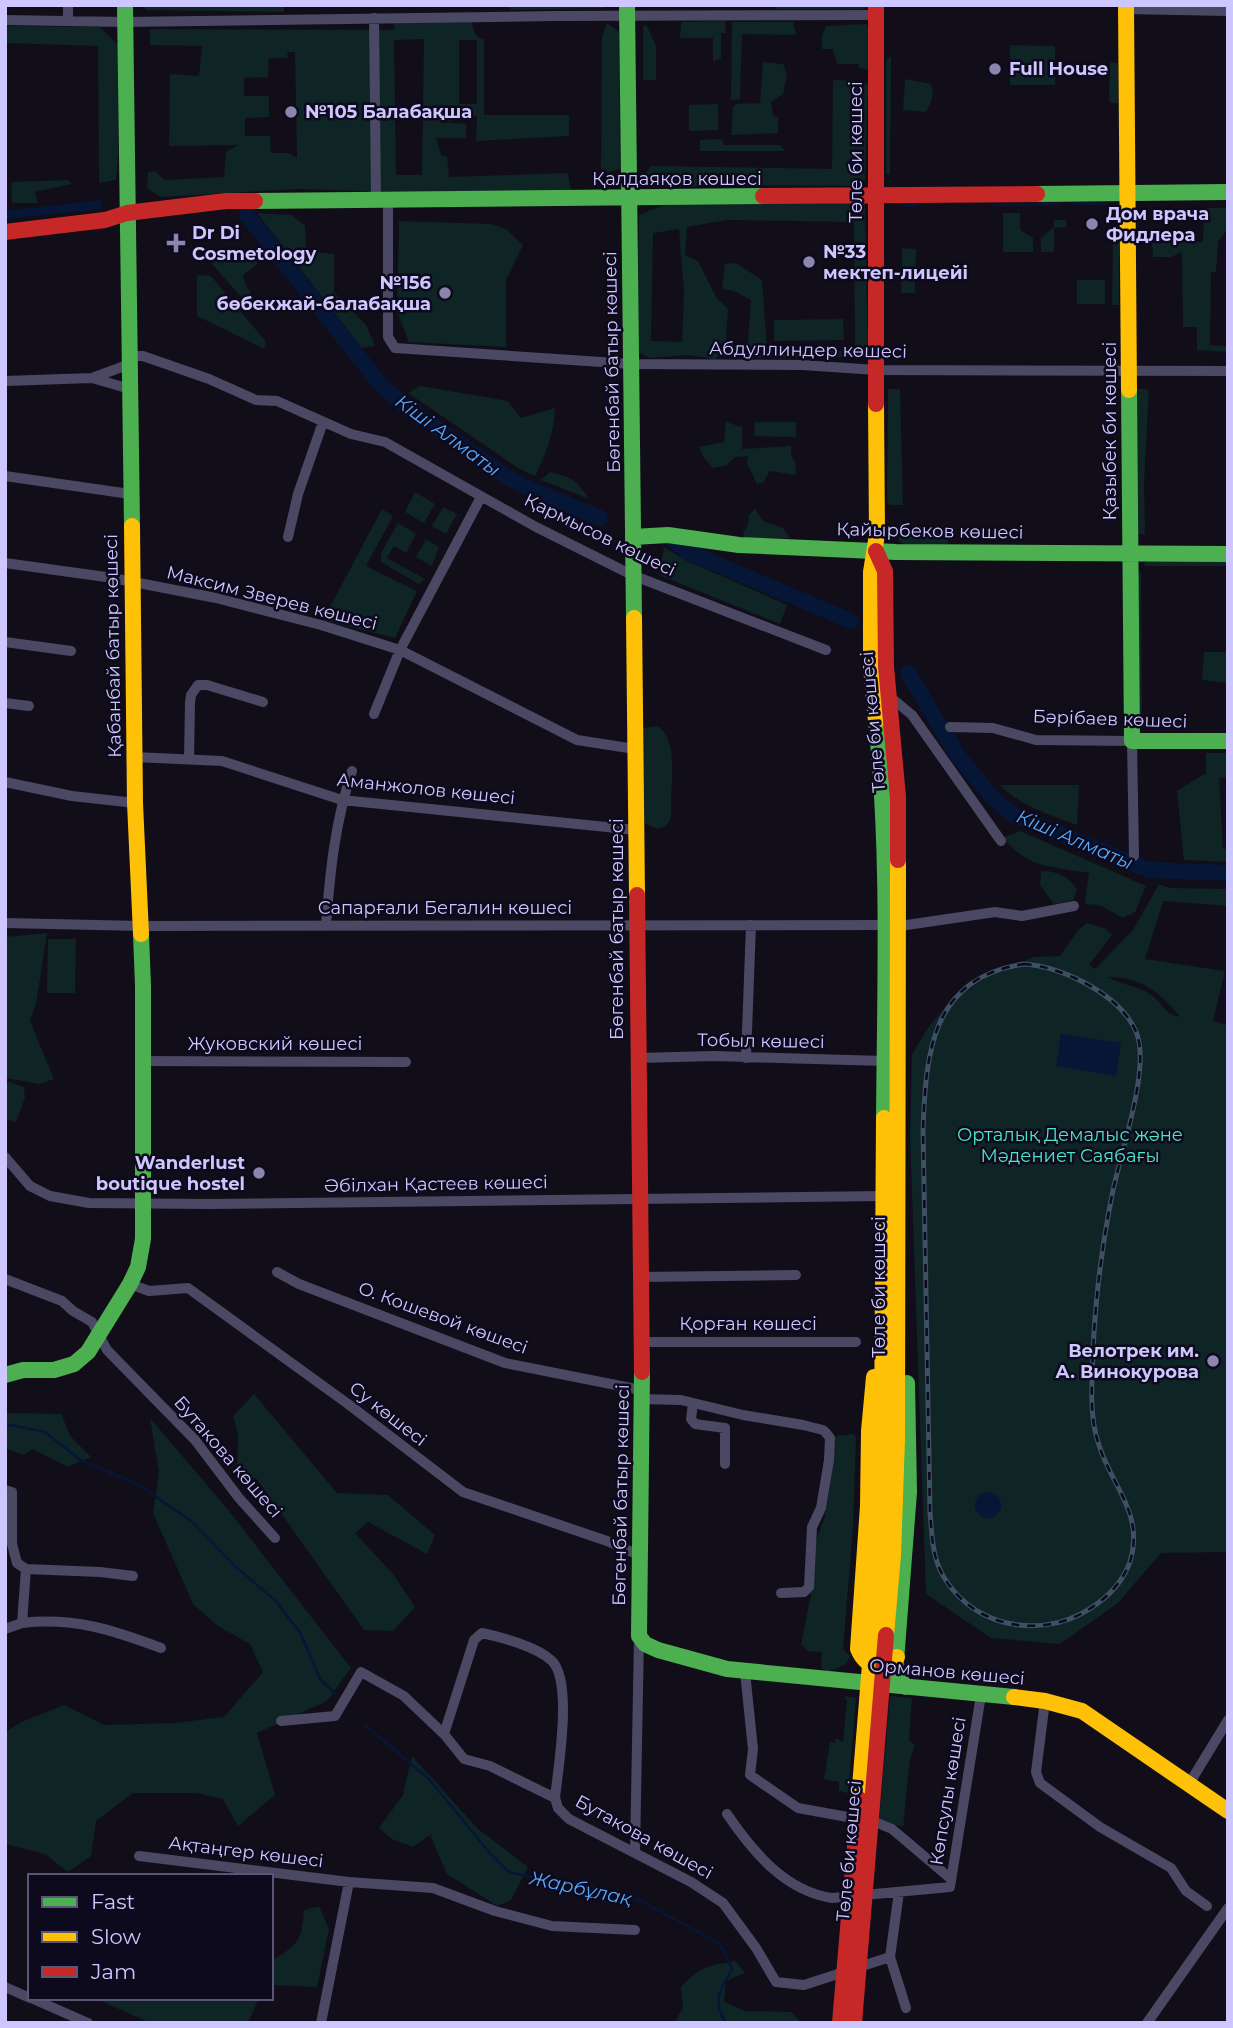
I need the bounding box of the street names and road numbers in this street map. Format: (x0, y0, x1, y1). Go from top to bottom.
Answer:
street label: Төле би көшесі (845, 81, 867, 223)
street label: Қалдаяқов көшесі (592, 168, 762, 190)
street label: Бөгенбай батыр көшесі (599, 251, 625, 473)
street label: Абдуллиндер көшесі (709, 337, 907, 363)
street label: Қазыбек би көшесі (1099, 341, 1121, 521)
street label: Қармысов көшесі (521, 489, 679, 581)
street label: Қайырбеков көшесі (836, 518, 1024, 544)
street label: Қабанбай батыр көшесі (100, 534, 126, 758)
street label: Максим Зверев көшесі (164, 561, 380, 635)
street label: Төле би көшесі (856, 650, 890, 794)
street label: Бәрібаев көшесі (1032, 705, 1188, 733)
street label: Аманжолов көшесі (336, 769, 516, 809)
street label: Бөгенбай батыр көшесі (606, 818, 628, 1040)
street label: Сапарғали Бегалин көшесі (318, 897, 572, 919)
street label: Тобыл көшесі (697, 1029, 825, 1053)
street label: Жуковский көшесі (188, 1033, 362, 1055)
street label: Әбілхан Қастеев көшесі (324, 1171, 548, 1197)
street label: Төле би көшесі (868, 1216, 890, 1358)
street label: О. Кошевой көшесі (355, 1277, 531, 1359)
street label: Қорған көшесі (679, 1313, 817, 1335)
street label: Су көшесі (345, 1377, 431, 1451)
street label: Бөгенбай батыр көшесі (608, 1384, 634, 1606)
street label: Бутакова көшесі (169, 1392, 287, 1522)
street label: Орманов көшесі (868, 1654, 1026, 1690)
street label: Көпсулы көшесі (925, 1715, 971, 1867)
street label: Төле би көшесі (832, 1779, 866, 1923)
street label: Бутакова көшесі (571, 1790, 717, 1884)
street label: Ақтаңгер көшесі (167, 1832, 325, 1872)

